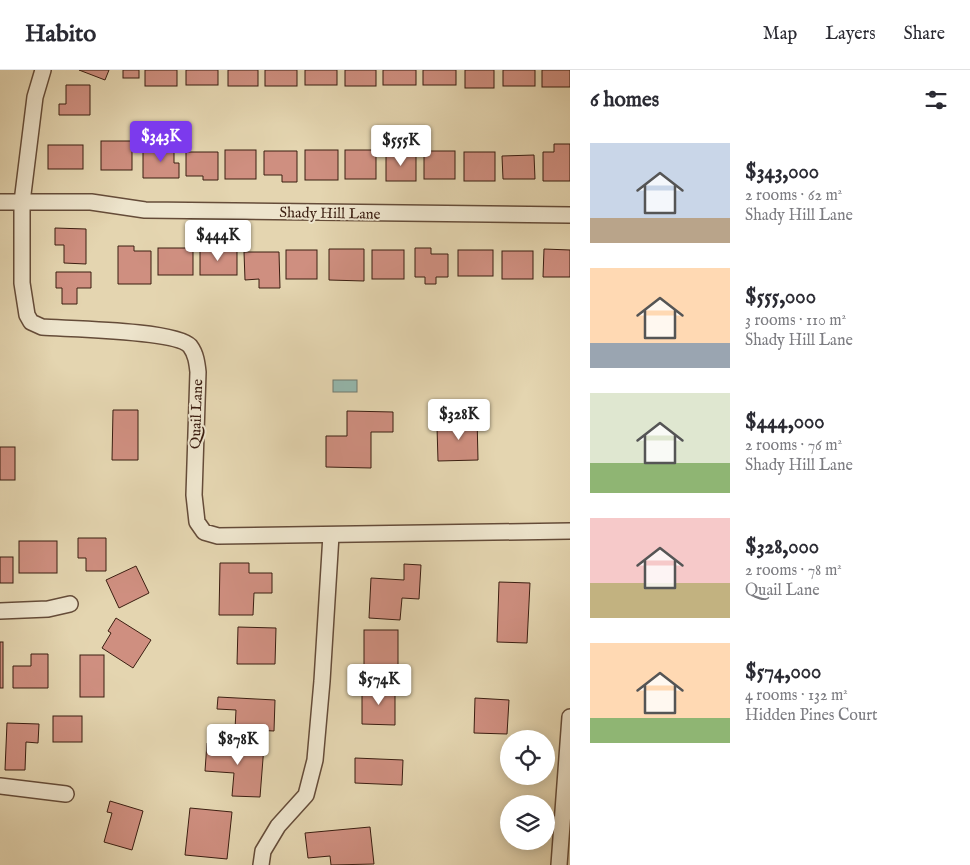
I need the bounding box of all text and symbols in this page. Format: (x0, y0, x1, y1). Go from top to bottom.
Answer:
text: Habito (25, 19, 96, 50)
text: Map (763, 23, 797, 46)
text: Layers (825, 23, 876, 46)
text: Share (904, 23, 945, 46)
icon: filters (922, 86, 950, 114)
text: 6 homes (590, 87, 659, 114)
pin: $343K (126, 121, 196, 163)
pin: $555K (366, 124, 436, 167)
text: $343K (141, 127, 181, 147)
text: $555K (382, 131, 420, 151)
text: $343,000 (745, 159, 819, 186)
icon: home (630, 163, 690, 223)
text: 2 rooms · 62 m² (745, 186, 842, 206)
street label: Shady Hill Lane (279, 203, 381, 224)
text: Shady Hill Lane (745, 206, 853, 226)
pin: $444K (183, 220, 253, 262)
text: $444K (196, 226, 240, 246)
text: $555,000 (745, 284, 816, 311)
icon: home (630, 288, 690, 348)
text: 3 rooms · 110 m² (745, 311, 846, 331)
text: Shady Hill Lane (745, 331, 853, 351)
street label: Quail Lane (186, 379, 207, 449)
pin: $328K (424, 398, 494, 441)
text: $328K (439, 405, 479, 425)
text: $444,000 (745, 409, 825, 436)
icon: home (630, 413, 690, 473)
text: 2 rooms · 76 m² (745, 436, 842, 456)
text: Shady Hill Lane (745, 456, 853, 476)
text: $328,000 (745, 534, 819, 561)
icon: home (630, 538, 690, 598)
text: 2 rooms · 78 m² (745, 561, 842, 581)
text: Quail Lane (745, 581, 820, 601)
text: $574,000 (745, 659, 821, 686)
icon: home (630, 663, 690, 723)
pin: $574K (344, 664, 414, 706)
text: $574K (358, 670, 400, 690)
text: 4 rooms · 132 m² (745, 686, 848, 706)
text: Hidden Pines Court (745, 706, 878, 726)
pin: $878K (203, 724, 273, 766)
text: $878K (218, 730, 258, 750)
map controls (500, 730, 555, 850)
button: locate (500, 730, 555, 785)
button: layers (500, 795, 555, 850)

